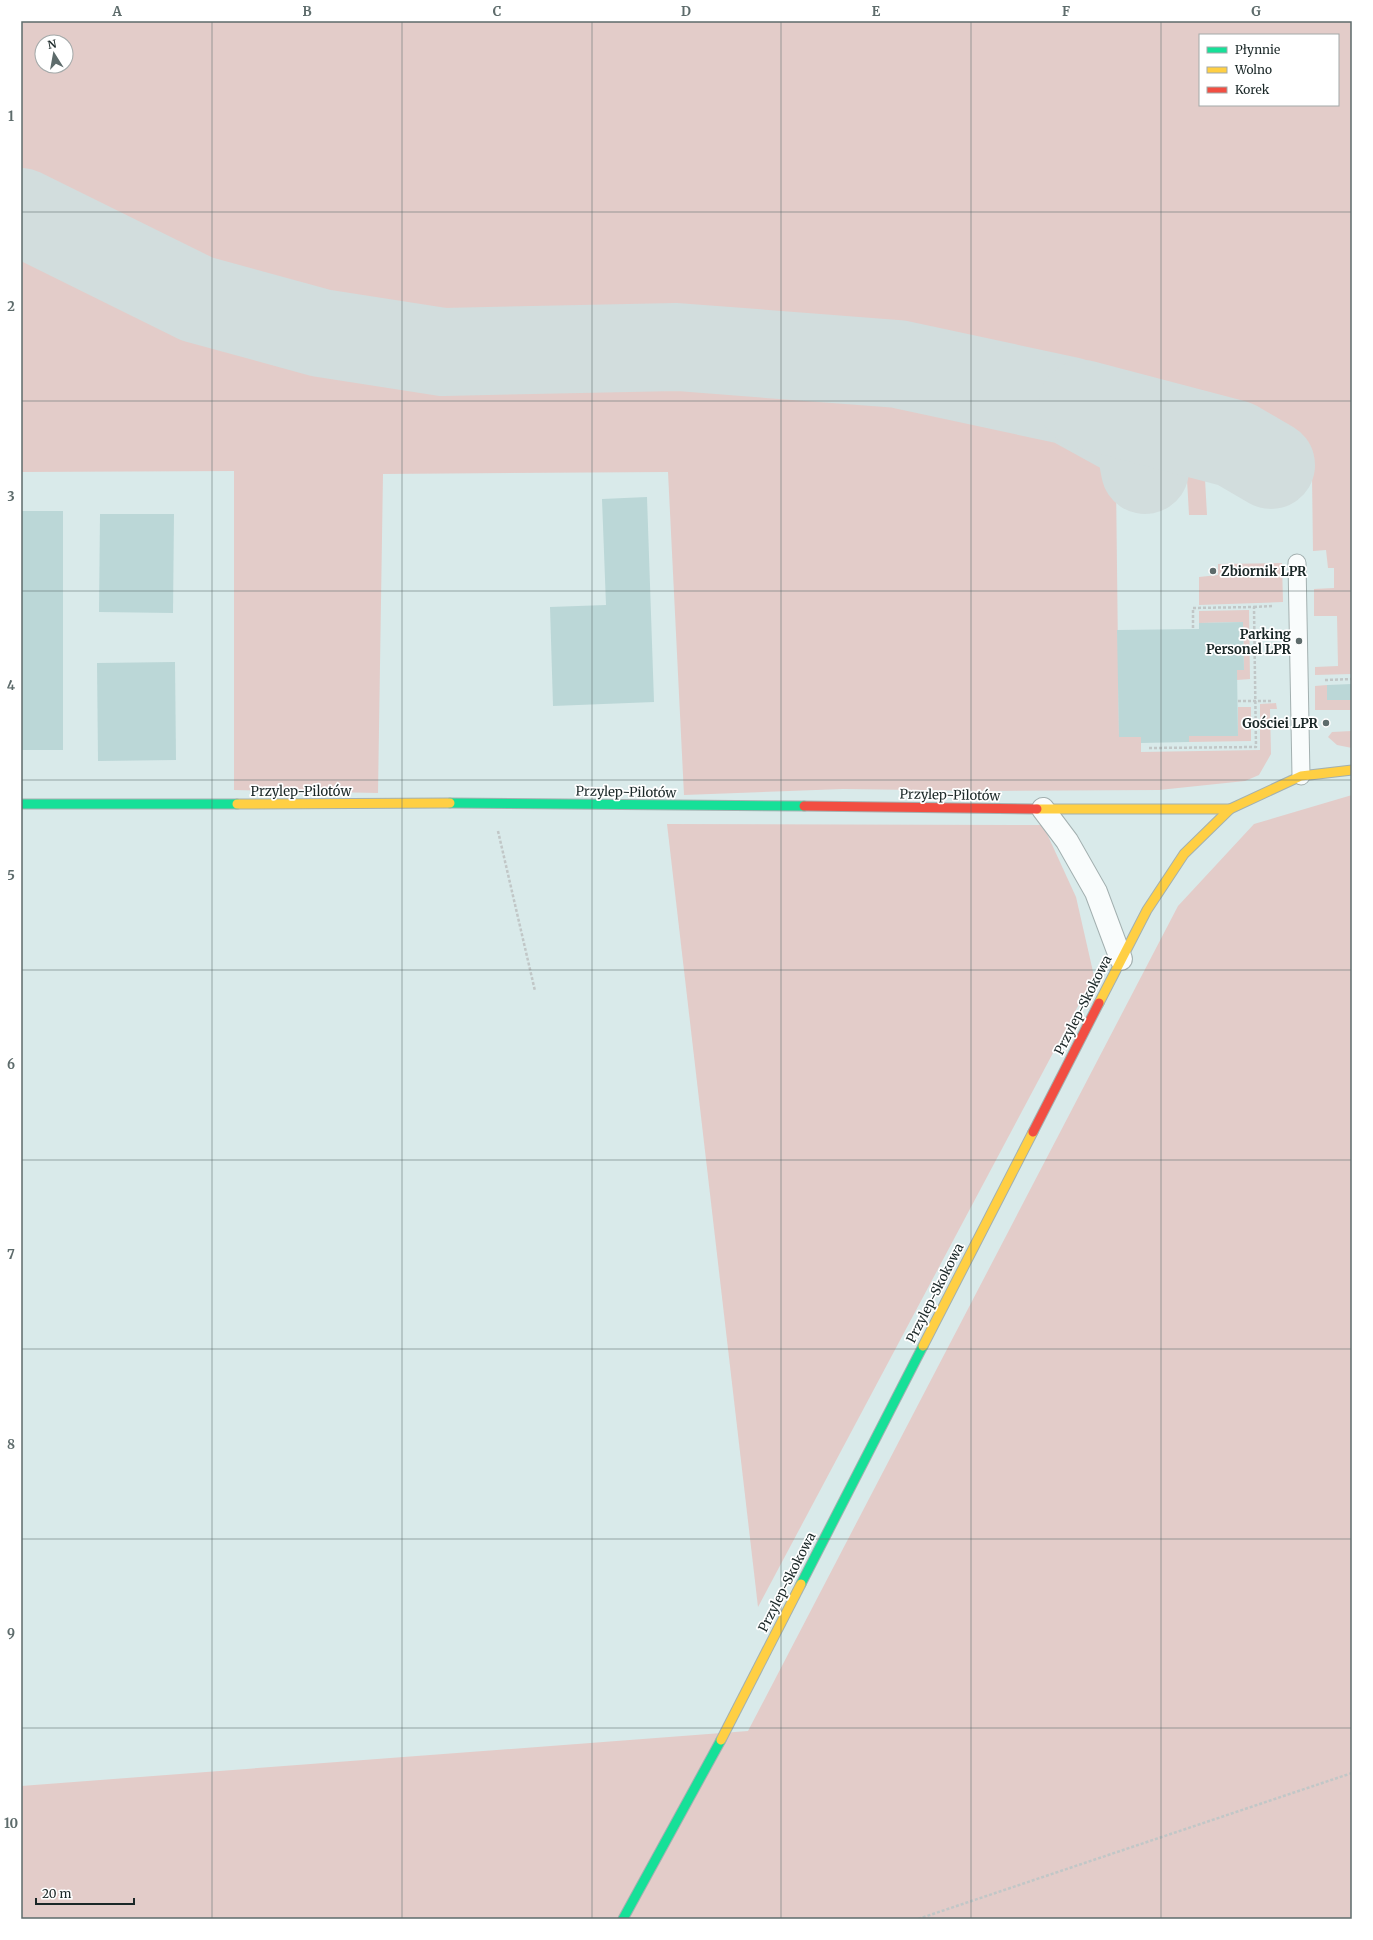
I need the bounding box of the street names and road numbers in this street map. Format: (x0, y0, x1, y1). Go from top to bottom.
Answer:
street label: Przylep-Pilotów (251, 783, 352, 800)
street label: Przylep-Pilotów (575, 783, 678, 801)
street label: Przylep-Pilotów (899, 786, 1002, 804)
street label: Przylep-Skokowa (1051, 952, 1115, 1058)
street label: Przylep-Skokowa (903, 1240, 967, 1346)
street label: Przylep-Skokowa (755, 1529, 819, 1635)

